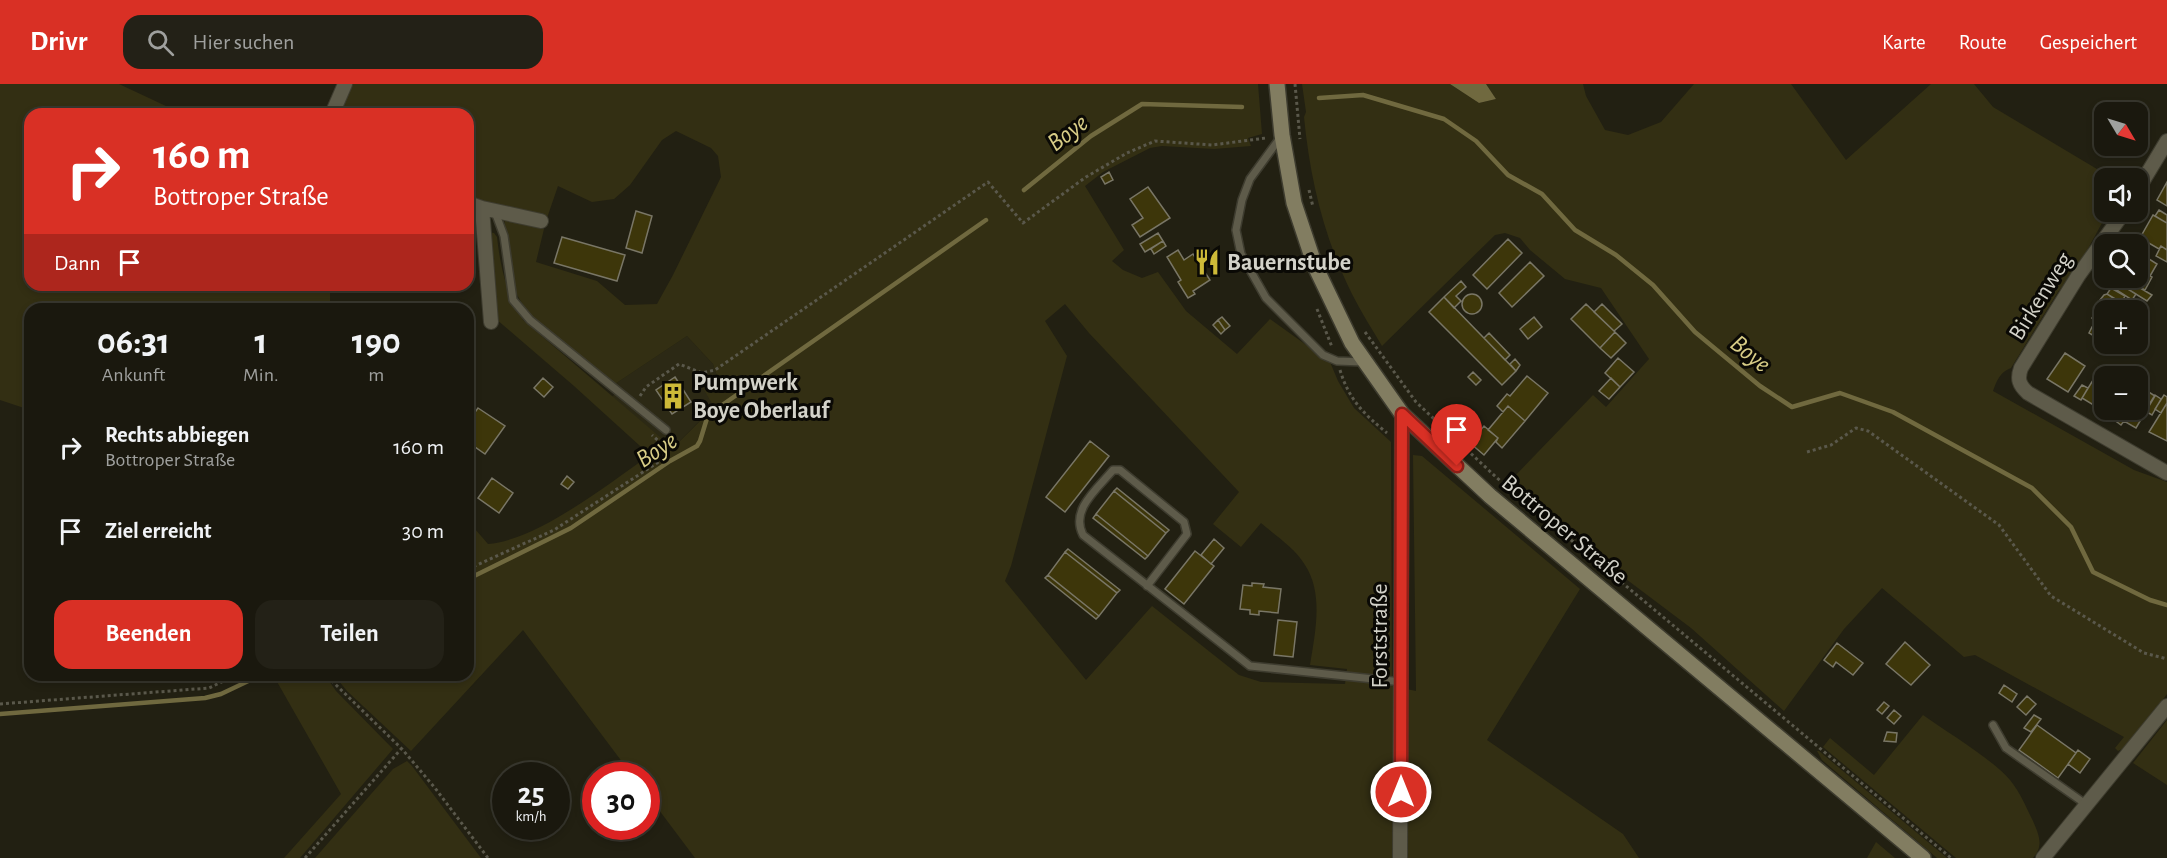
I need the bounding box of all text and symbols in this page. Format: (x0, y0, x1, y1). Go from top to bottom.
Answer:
search box (123, 15, 543, 69)
icon: search (144, 26, 177, 59)
text: Drivr (30, 28, 87, 56)
text: Hier suchen (192, 31, 294, 53)
text: Karte (1882, 32, 1926, 53)
text: Route (1959, 32, 2007, 53)
text: Gespeichert (2040, 32, 2137, 53)
north arrow (2094, 102, 2148, 156)
map controls (2094, 102, 2148, 420)
water label: Boye (1042, 109, 1093, 156)
icon: right (54, 132, 132, 210)
text: 160 m (153, 134, 251, 176)
button: sound (2094, 168, 2148, 222)
text: Bottroper Straße (153, 183, 329, 210)
button: search (2094, 234, 2148, 288)
icon: arrive (113, 246, 146, 279)
restaurant icon: Bauernstube (1192, 247, 1222, 277)
street label: Birkenweg (2005, 248, 2077, 345)
place label: Bauernstube (1227, 251, 1351, 275)
text: Dann (54, 252, 101, 274)
button: + (2094, 300, 2148, 354)
text: 06:31 (97, 324, 170, 360)
text: 1 (254, 324, 267, 360)
text: 190 (352, 324, 401, 360)
water label: Boye (1725, 330, 1776, 378)
text: Ankunft (102, 365, 165, 385)
text: Min. (243, 365, 279, 385)
text: m (368, 365, 384, 385)
button: − (2094, 366, 2148, 420)
place label: Pumpwerk Boye Oberlauf (693, 371, 831, 423)
building icon: Pumpwerk Boye Oberlauf (658, 381, 688, 411)
pin (1431, 404, 1482, 466)
icon: arrive (1440, 413, 1473, 446)
text: Rechts abbiegen (105, 424, 249, 446)
water label: Boye (631, 427, 682, 473)
icon: right (54, 431, 87, 464)
text: 160 m (393, 436, 444, 458)
text: Bottroper Straße (105, 450, 235, 470)
street label: Bottroper Straße (1497, 470, 1632, 589)
icon: arrive (54, 515, 87, 548)
text: Ziel erreicht (105, 520, 212, 542)
text: 30 m (402, 520, 444, 542)
street label: Forststraße (1368, 584, 1392, 688)
button: Beenden (54, 600, 243, 669)
button: Teilen (255, 600, 444, 669)
position arrow (1369, 760, 1433, 824)
speed limit sign: 30 (582, 762, 660, 840)
text: 25 (517, 779, 545, 809)
text: km/h (516, 809, 546, 824)

